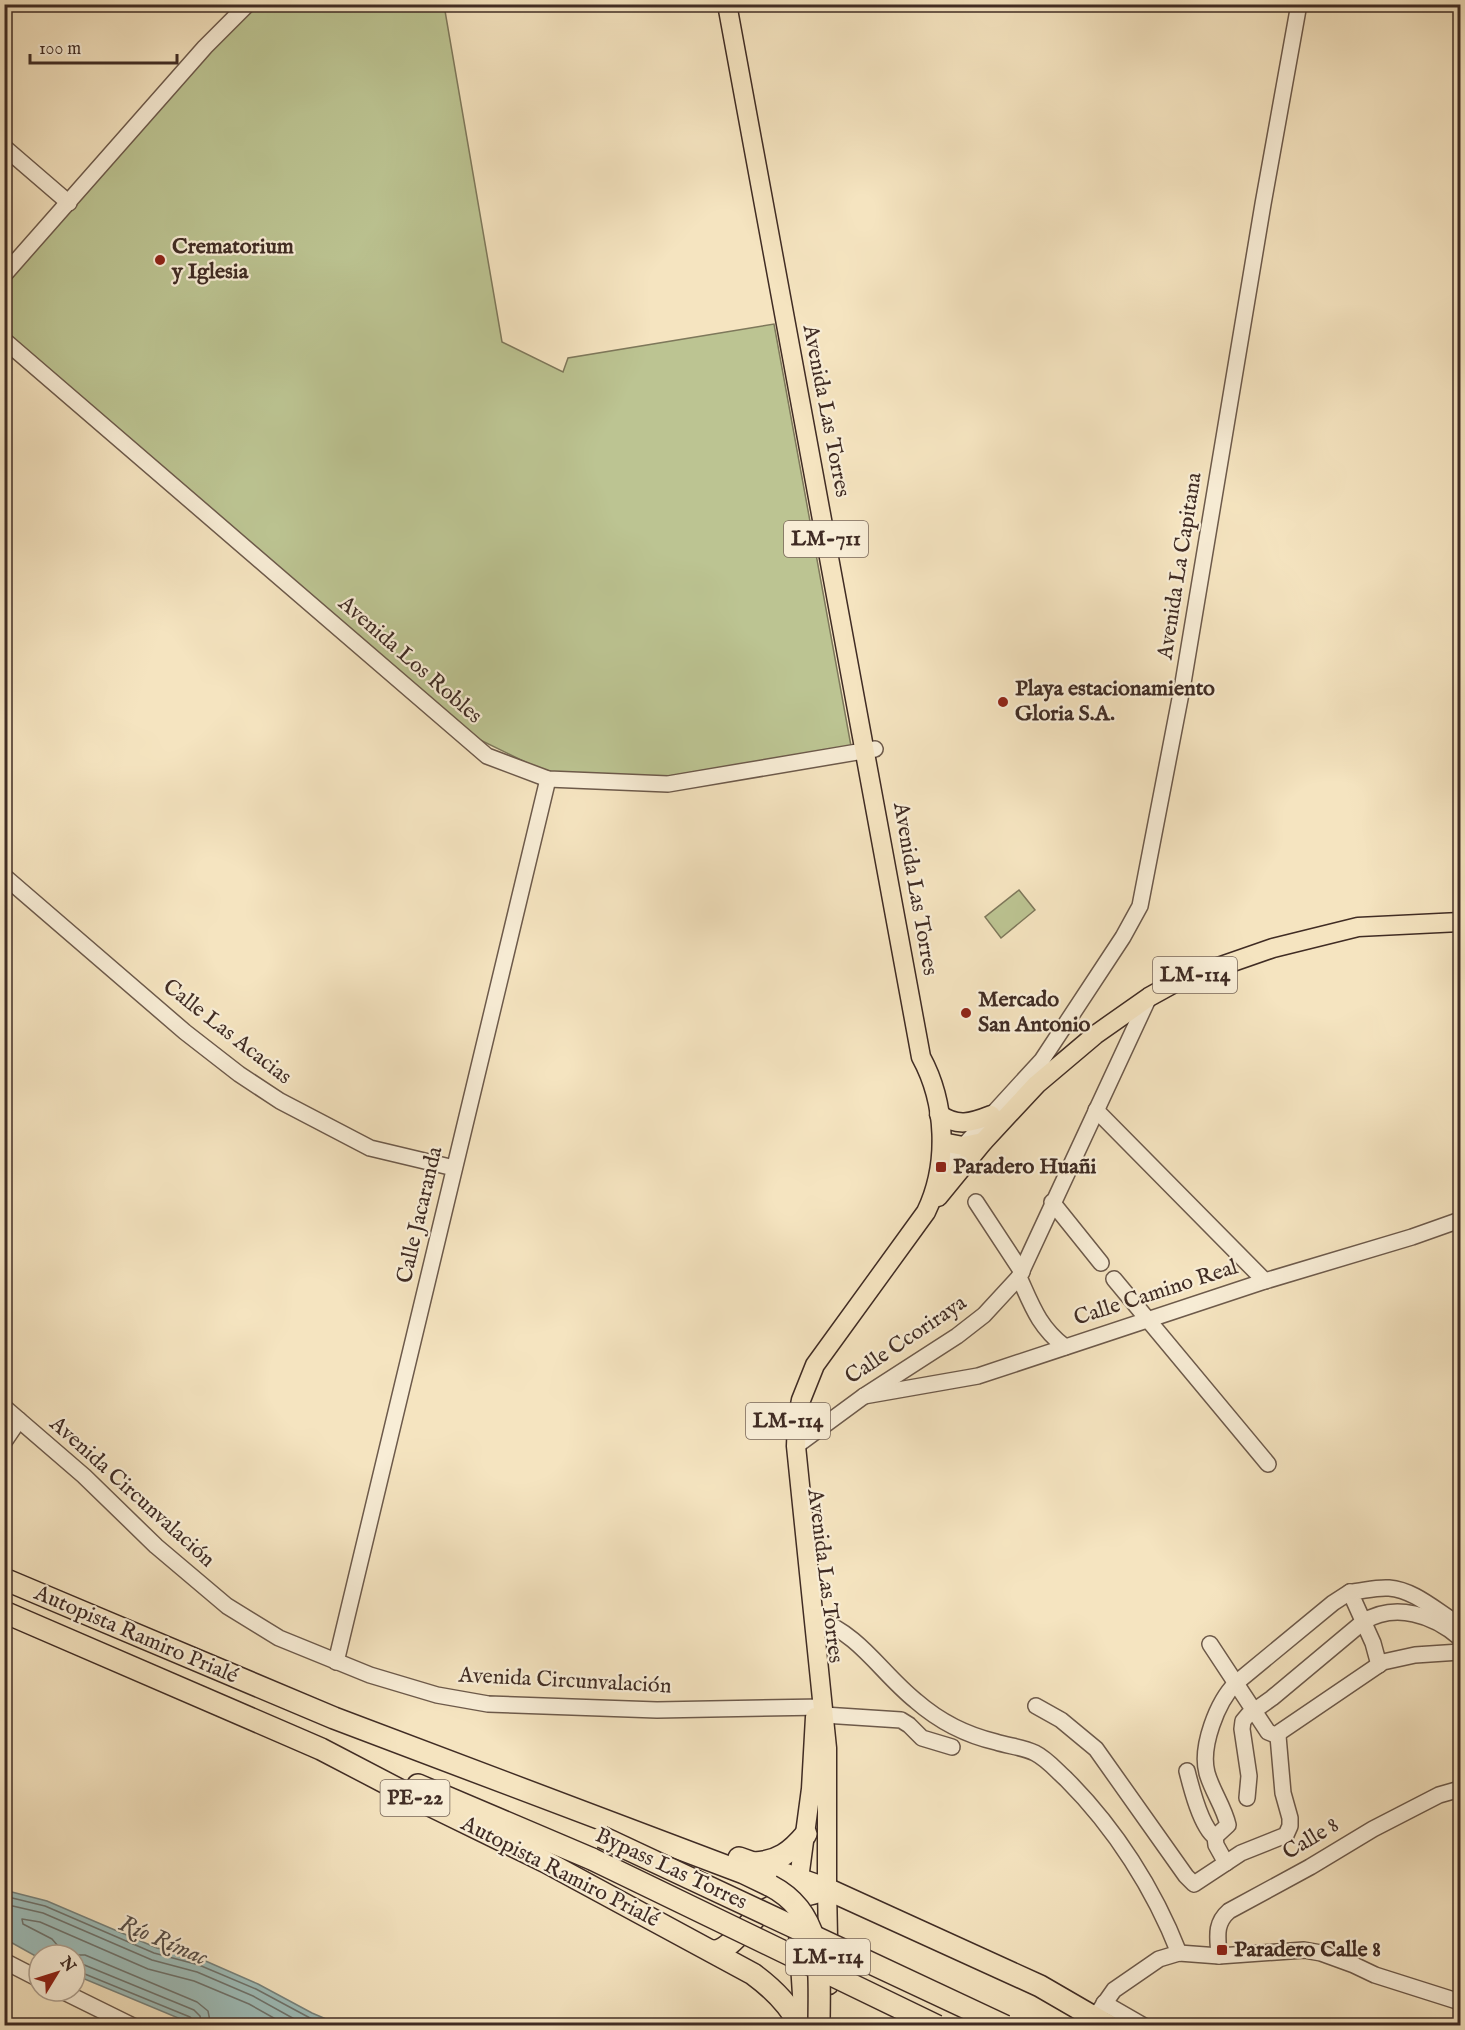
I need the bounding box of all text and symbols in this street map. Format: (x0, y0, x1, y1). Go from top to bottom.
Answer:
scale bar (30, 27, 177, 65)
text: 100 m (39, 38, 81, 61)
place label: Crematorium y Iglesia (171, 233, 294, 286)
marker: Crematorium y Iglesia (153, 253, 167, 267)
street label: Avenida Las Torres (795, 321, 856, 500)
street label: Avenida La Capitana (1151, 470, 1209, 662)
road number: LM-711 (784, 521, 868, 557)
street label: Avenida Los Robles (331, 589, 488, 730)
place label: Playa estacionamiento Gloria S.A. (1015, 675, 1215, 728)
marker: Playa estacionamiento Gloria S.A. (996, 695, 1010, 709)
street label: Avenida Las Torres (886, 799, 944, 978)
road number: LM-114 (1153, 957, 1237, 993)
street label: Calle Las Acacias (157, 973, 297, 1091)
place label: Mercado San Antonio (978, 986, 1091, 1039)
marker: Mercado San Antonio (959, 1006, 973, 1020)
street label: Calle Jacaranda (391, 1143, 449, 1286)
place label: Paradero Huañi (953, 1153, 1096, 1181)
marker: Paradero Huañi (934, 1160, 948, 1174)
street label: Calle Camino Real (1070, 1253, 1242, 1333)
street label: Calle Ccoriraya (840, 1289, 972, 1391)
road number: LM-114 (746, 1403, 830, 1439)
street label: Avenida Circunvalación (43, 1410, 221, 1574)
street label: Avenida Las Torres (800, 1486, 850, 1665)
street label: Autopista Ramiro Prialé (29, 1579, 242, 1691)
street label: Avenida Circunvalación (457, 1661, 672, 1701)
road number: PE-22 (380, 1780, 450, 1816)
street label: Autopista Ramiro Prialé (455, 1809, 664, 1934)
street label: Calle 8 (1278, 1811, 1344, 1867)
street label: Bypass Las Torres (590, 1822, 752, 1916)
water label: Río Rímac (114, 1908, 213, 1974)
place label: Paradero Calle 8 (1234, 1936, 1381, 1964)
road number: LM-114 (786, 1939, 870, 1975)
north arrow (27, 1943, 87, 2003)
marker: Paradero Calle 8 (1215, 1943, 1229, 1957)
text: N (54, 1953, 79, 1977)

